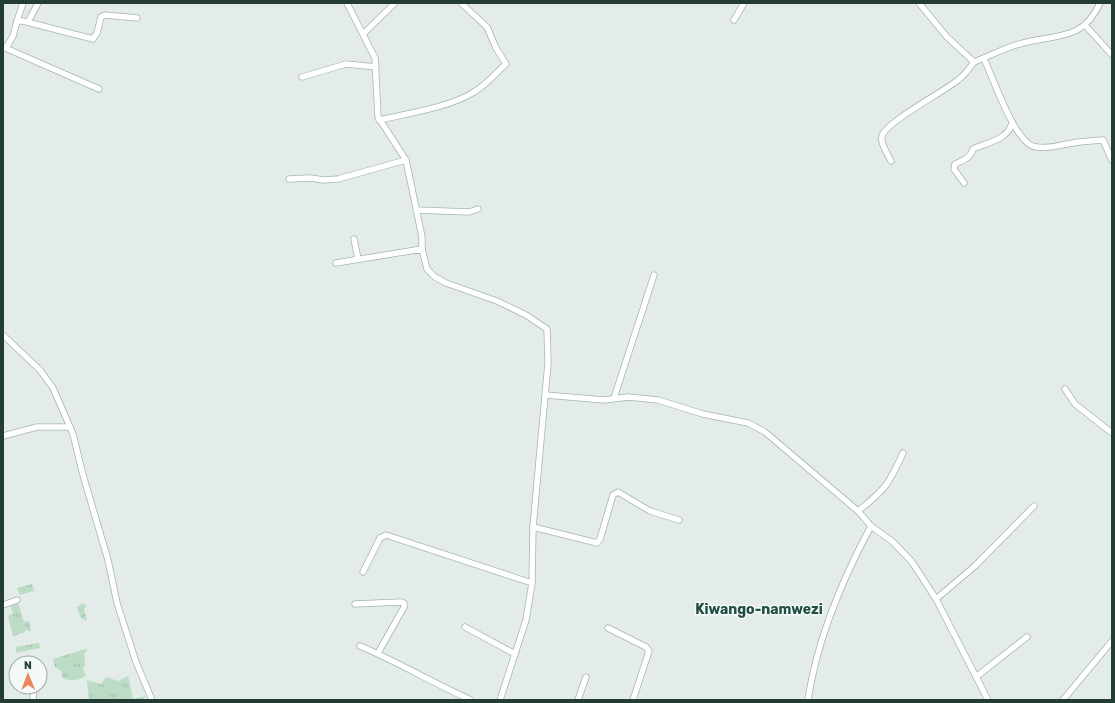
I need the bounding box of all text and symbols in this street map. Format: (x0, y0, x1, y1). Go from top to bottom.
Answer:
district label: Kiwango-namwezi (695, 601, 823, 618)
north arrow (8, 655, 48, 695)
text: N (24, 659, 32, 672)

